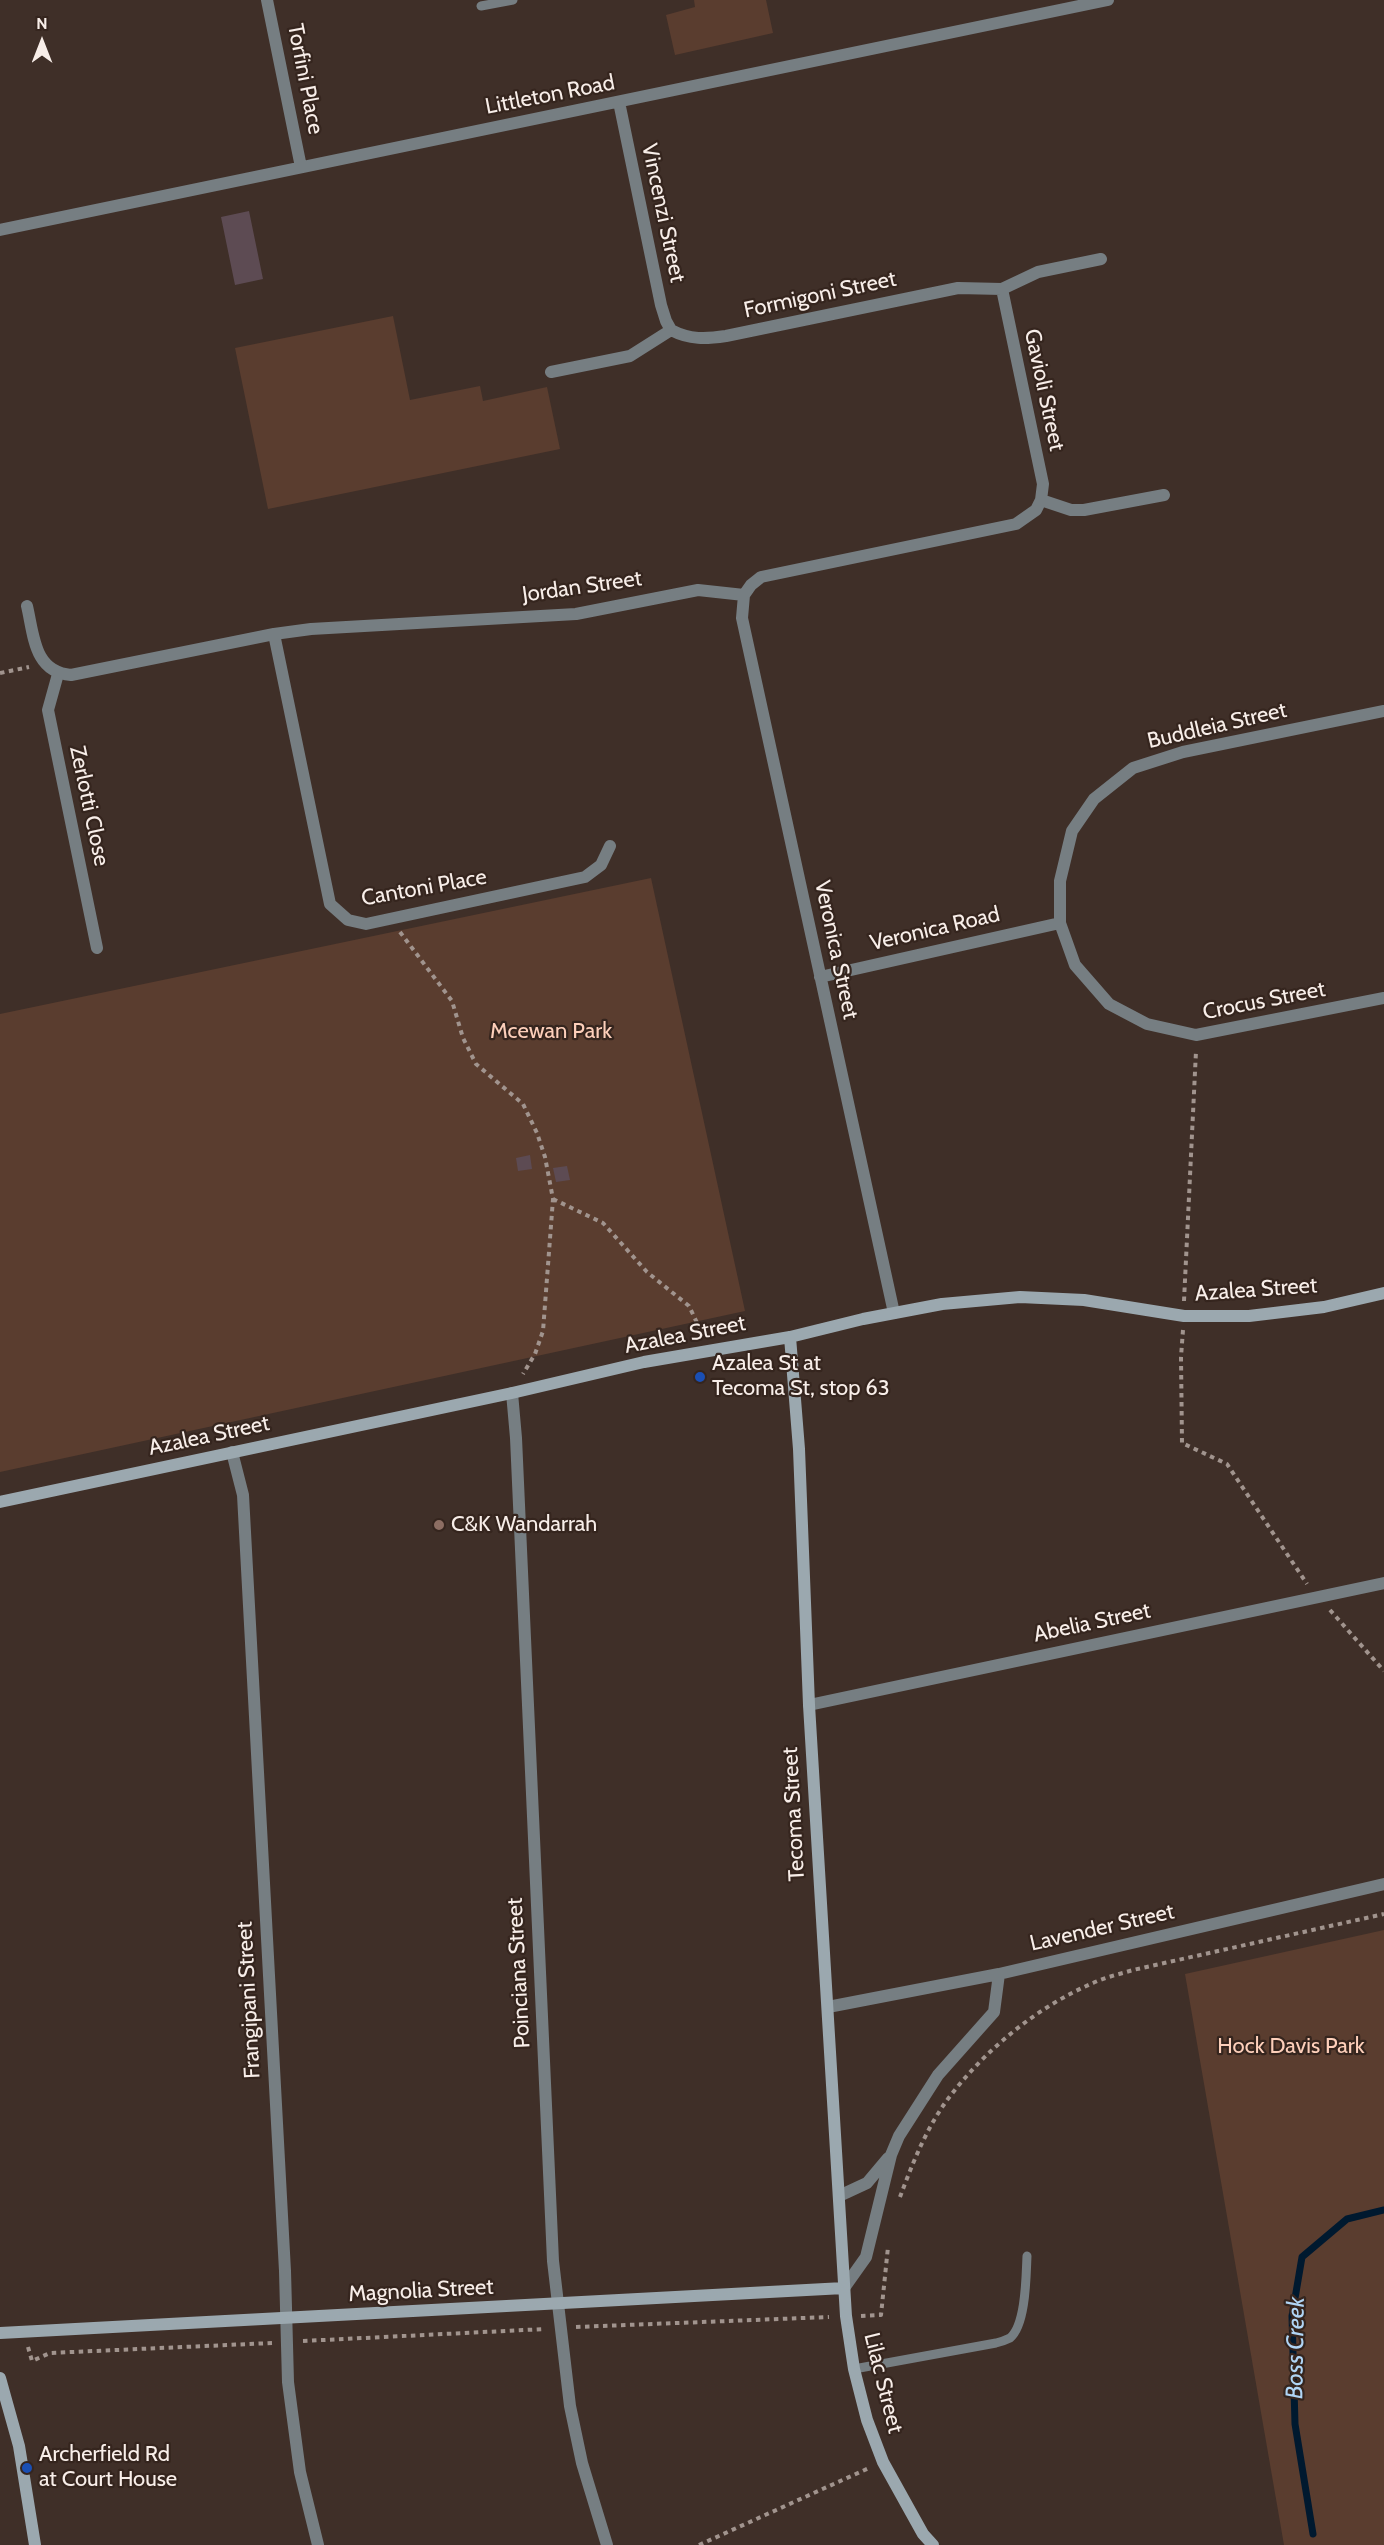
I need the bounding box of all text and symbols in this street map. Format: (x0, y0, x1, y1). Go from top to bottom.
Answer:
north arrow (12, 12, 72, 72)
text: N (36, 14, 48, 33)
street label: Torfini Place (281, 21, 329, 137)
street label: Littleton Road (483, 70, 617, 120)
street label: Vincenzi Street (635, 141, 691, 285)
street label: Formigoni Street (741, 266, 899, 324)
street label: Gavioli Street (1018, 327, 1070, 453)
street label: Jordan Street (520, 566, 644, 608)
street label: Buddleia Street (1145, 697, 1289, 755)
street label: Zerlotti Close (63, 743, 115, 869)
street label: Cantoni Place (359, 864, 489, 912)
street label: Veronica Street (808, 878, 864, 1022)
street label: Veronica Road (868, 901, 1002, 957)
street label: Crocus Street (1200, 976, 1328, 1026)
park label: Mcewan Park (490, 1019, 612, 1045)
street label: Azalea Street (1194, 1273, 1318, 1307)
street label: Azalea Street (622, 1310, 748, 1360)
place label: Azalea St at Tecoma St, stop 63 (712, 1351, 890, 1402)
marker: Azalea St at Tecoma St, stop 63 (693, 1370, 707, 1384)
street label: Azalea Street (146, 1410, 272, 1462)
place label: C&K Wandarrah (451, 1512, 597, 1538)
marker: C&K Wandarrah (432, 1518, 446, 1532)
street label: Abelia Street (1031, 1598, 1153, 1648)
street label: Tecoma Street (777, 1746, 811, 1882)
street label: Poinciana Street (502, 1897, 536, 2049)
street label: Lavender Street (1027, 1899, 1177, 1957)
street label: Frangipani Street (232, 1921, 266, 2079)
park label: Hock Davis Park (1217, 2034, 1365, 2060)
street label: Magnolia Street (348, 2274, 494, 2308)
water label: Boss Creek (1281, 2297, 1311, 2399)
street label: Lilac Street (858, 2330, 908, 2436)
place label: Archerfield Rd at Court House (39, 2442, 177, 2494)
marker: Archerfield Rd at Court House (20, 2461, 34, 2475)

